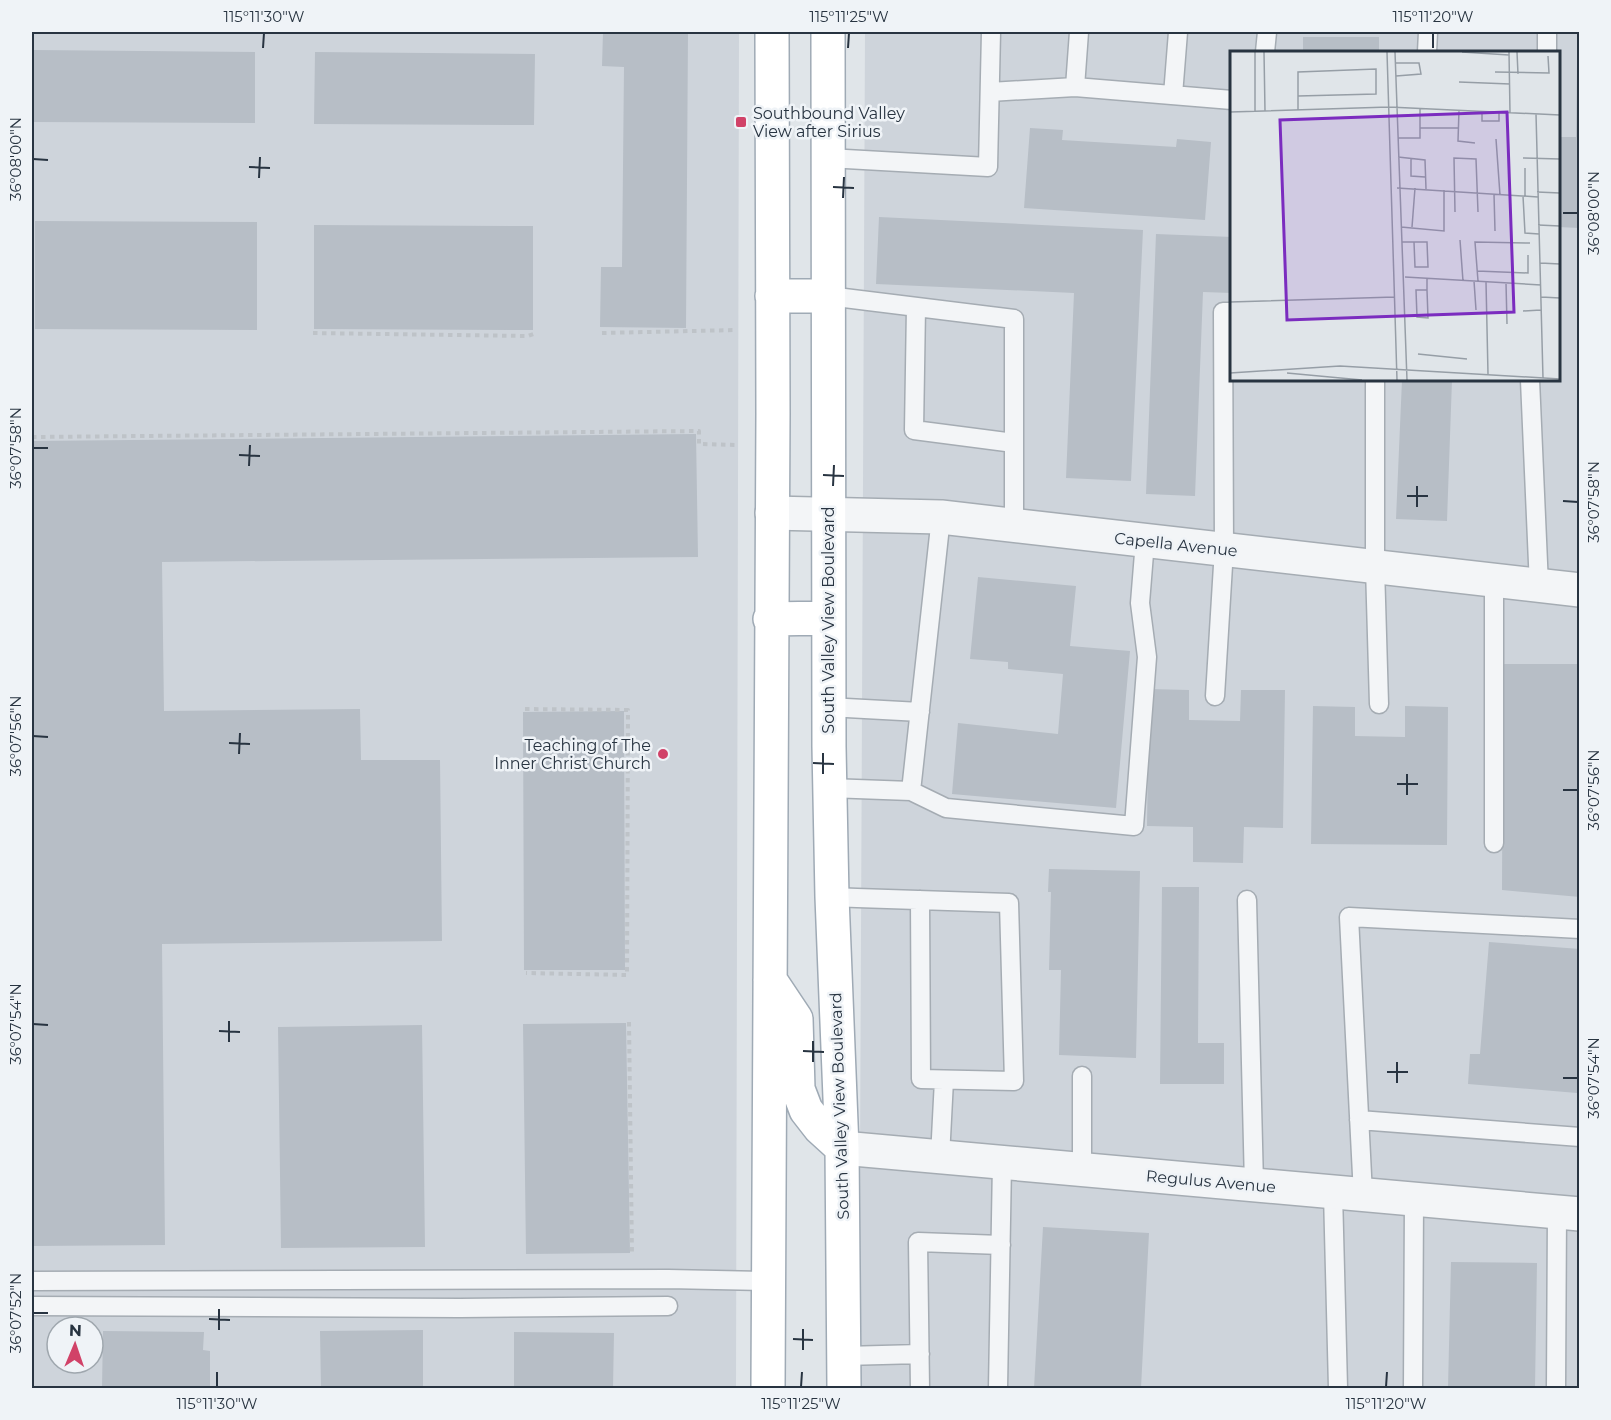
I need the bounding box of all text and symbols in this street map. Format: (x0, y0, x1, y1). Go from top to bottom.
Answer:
text: 115°11'30"W (224, 7, 305, 26)
text: 115°11'25"W (809, 7, 889, 26)
text: 115°11'20"W (1392, 7, 1474, 26)
inset map (1230, 51, 1560, 381)
place label: Southbound Valley View after Sirius (753, 104, 905, 141)
marker: Southbound Valley View after Sirius (734, 115, 748, 129)
text: 36°08'00"N (6, 117, 25, 201)
text: 36°08'00"N (1584, 171, 1603, 255)
text: 36°07'58"N (6, 407, 25, 489)
text: 36°07'58"N (1584, 461, 1603, 543)
street label: South Valley View Boulevard (819, 506, 838, 734)
street label: Capella Avenue (1113, 529, 1239, 560)
text: 36°07'56"N (6, 695, 25, 777)
place label: Teaching of The Inner Christ Church (494, 736, 651, 773)
marker: Teaching of The Inner Christ Church (656, 747, 670, 761)
text: 36°07'56"N (1584, 749, 1603, 831)
text: 36°07'54"N (6, 983, 25, 1065)
street label: South Valley View Boulevard (826, 992, 853, 1220)
text: 36°07'54"N (1584, 1037, 1603, 1119)
street label: Regulus Avenue (1145, 1166, 1277, 1197)
text: 36°07'52"N (6, 1273, 25, 1353)
north arrow (45, 1315, 105, 1375)
text: N (69, 1321, 82, 1340)
text: 115°11'30"W (177, 1394, 258, 1413)
text: 115°11'25"W (761, 1394, 841, 1413)
text: 115°11'20"W (1345, 1394, 1427, 1413)

